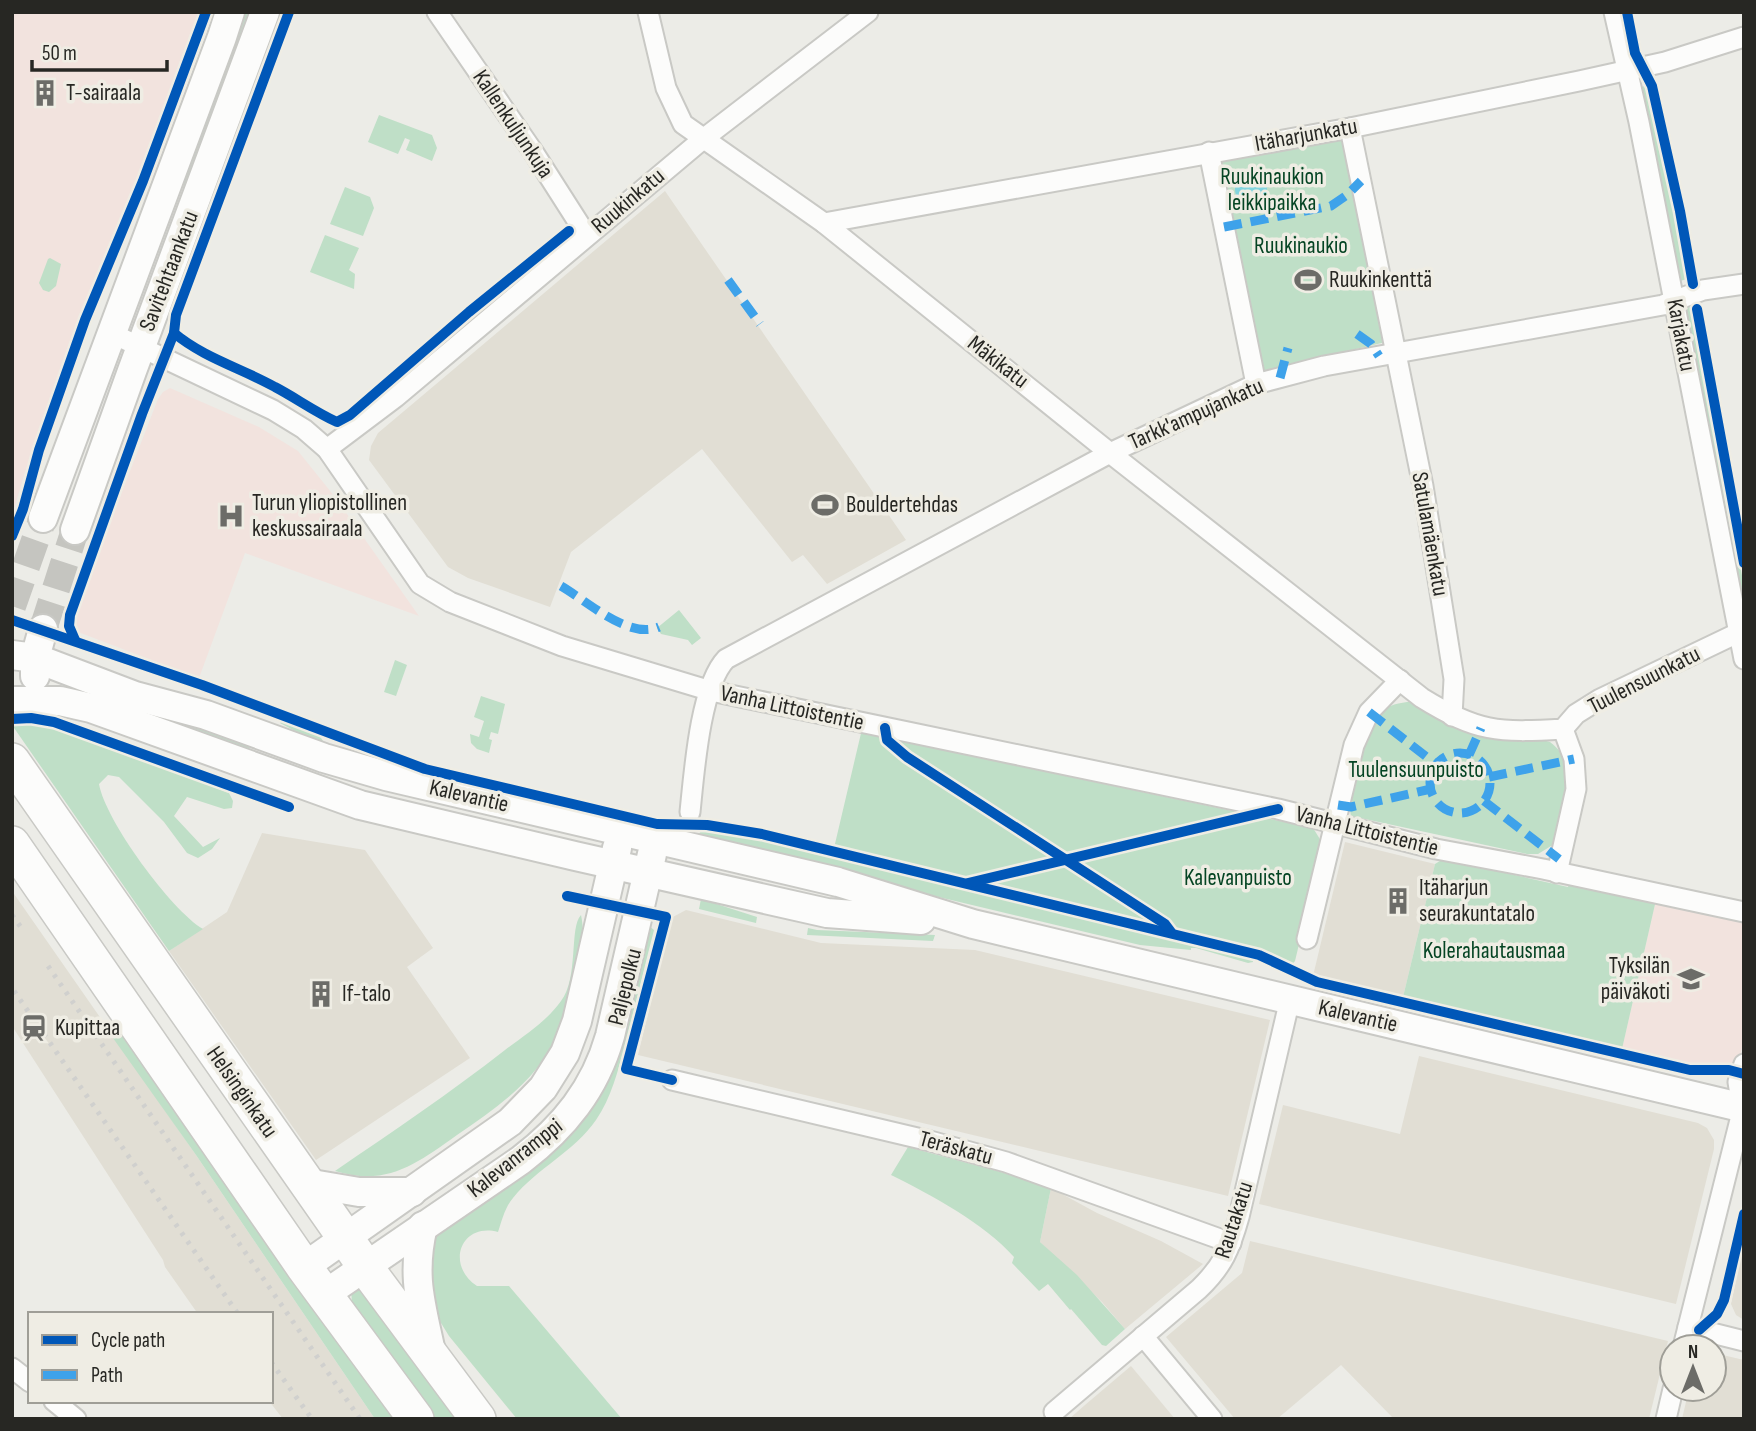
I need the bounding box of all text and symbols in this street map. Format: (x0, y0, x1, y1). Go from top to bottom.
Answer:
scale bar (32, 28, 166, 72)
text: 50 m (42, 41, 77, 66)
street label: Kallenkuljunkuja (466, 64, 560, 184)
building icon: T-sairaala (30, 78, 60, 108)
place label: T-sairaala (66, 79, 141, 107)
street label: Itäharjunkatu (1253, 112, 1359, 158)
street label: Ruukinkatu (586, 162, 670, 240)
park label: Ruukinaukion leikkipaikka (1220, 163, 1324, 217)
street label: Savitehtaankatu (133, 207, 205, 335)
park label: Ruukinaukio (1254, 232, 1348, 260)
sports icon: Ruukinkenttä (1293, 265, 1323, 295)
place label: Ruukinkenttä (1329, 266, 1432, 294)
street label: Karjakatu (1660, 297, 1702, 373)
street label: Mäkikatu (962, 329, 1034, 395)
street label: Tarkk'ampujankatu (1124, 372, 1268, 456)
street label: Satulamäenkatu (1405, 470, 1455, 598)
place label: Turun yliopistollinen keskussairaala (252, 489, 407, 543)
sports icon: Bouldertehdas (810, 490, 840, 520)
place label: Bouldertehdas (846, 491, 958, 519)
hospital icon: Turun yliopistollinen keskussairaala (216, 501, 246, 531)
street label: Tuulensuunkatu (1583, 640, 1705, 720)
street label: Vanha Littoistentie (718, 679, 866, 737)
park label: Tuulensuunpuisto (1348, 756, 1484, 784)
street label: Kalevantie (427, 773, 511, 819)
street label: Vanha Littoistentie (1293, 800, 1441, 862)
park label: Kalevanpuisto (1184, 864, 1292, 892)
place label: Itäharjun seurakuntatalo (1419, 874, 1535, 928)
building icon: Itäharjun seurakuntatalo (1383, 886, 1413, 916)
park label: Kolerahautausmaa (1423, 937, 1565, 965)
street label: Paljepolku (602, 946, 648, 1028)
place label: Tyksilän päiväkoti (1601, 952, 1670, 1006)
school or university icon: Tyksilän päiväkoti (1676, 964, 1706, 994)
building icon: If-talo (306, 979, 336, 1009)
place label: If-talo (342, 980, 391, 1008)
street label: Kalevantie (1316, 993, 1400, 1039)
station icon: Kupittaa (19, 1013, 49, 1043)
place label: Kupittaa (55, 1014, 120, 1042)
street label: Helsinginkatu (200, 1041, 284, 1143)
street label: Kalevanramppi (462, 1112, 568, 1204)
street label: Teräskatu (916, 1125, 996, 1171)
street label: Rautakatu (1209, 1178, 1259, 1262)
legend (28, 1312, 273, 1403)
text: Cycle path (91, 1328, 165, 1353)
north arrow (1658, 1333, 1728, 1403)
text: N (1688, 1341, 1698, 1364)
text: Path (91, 1363, 123, 1388)

